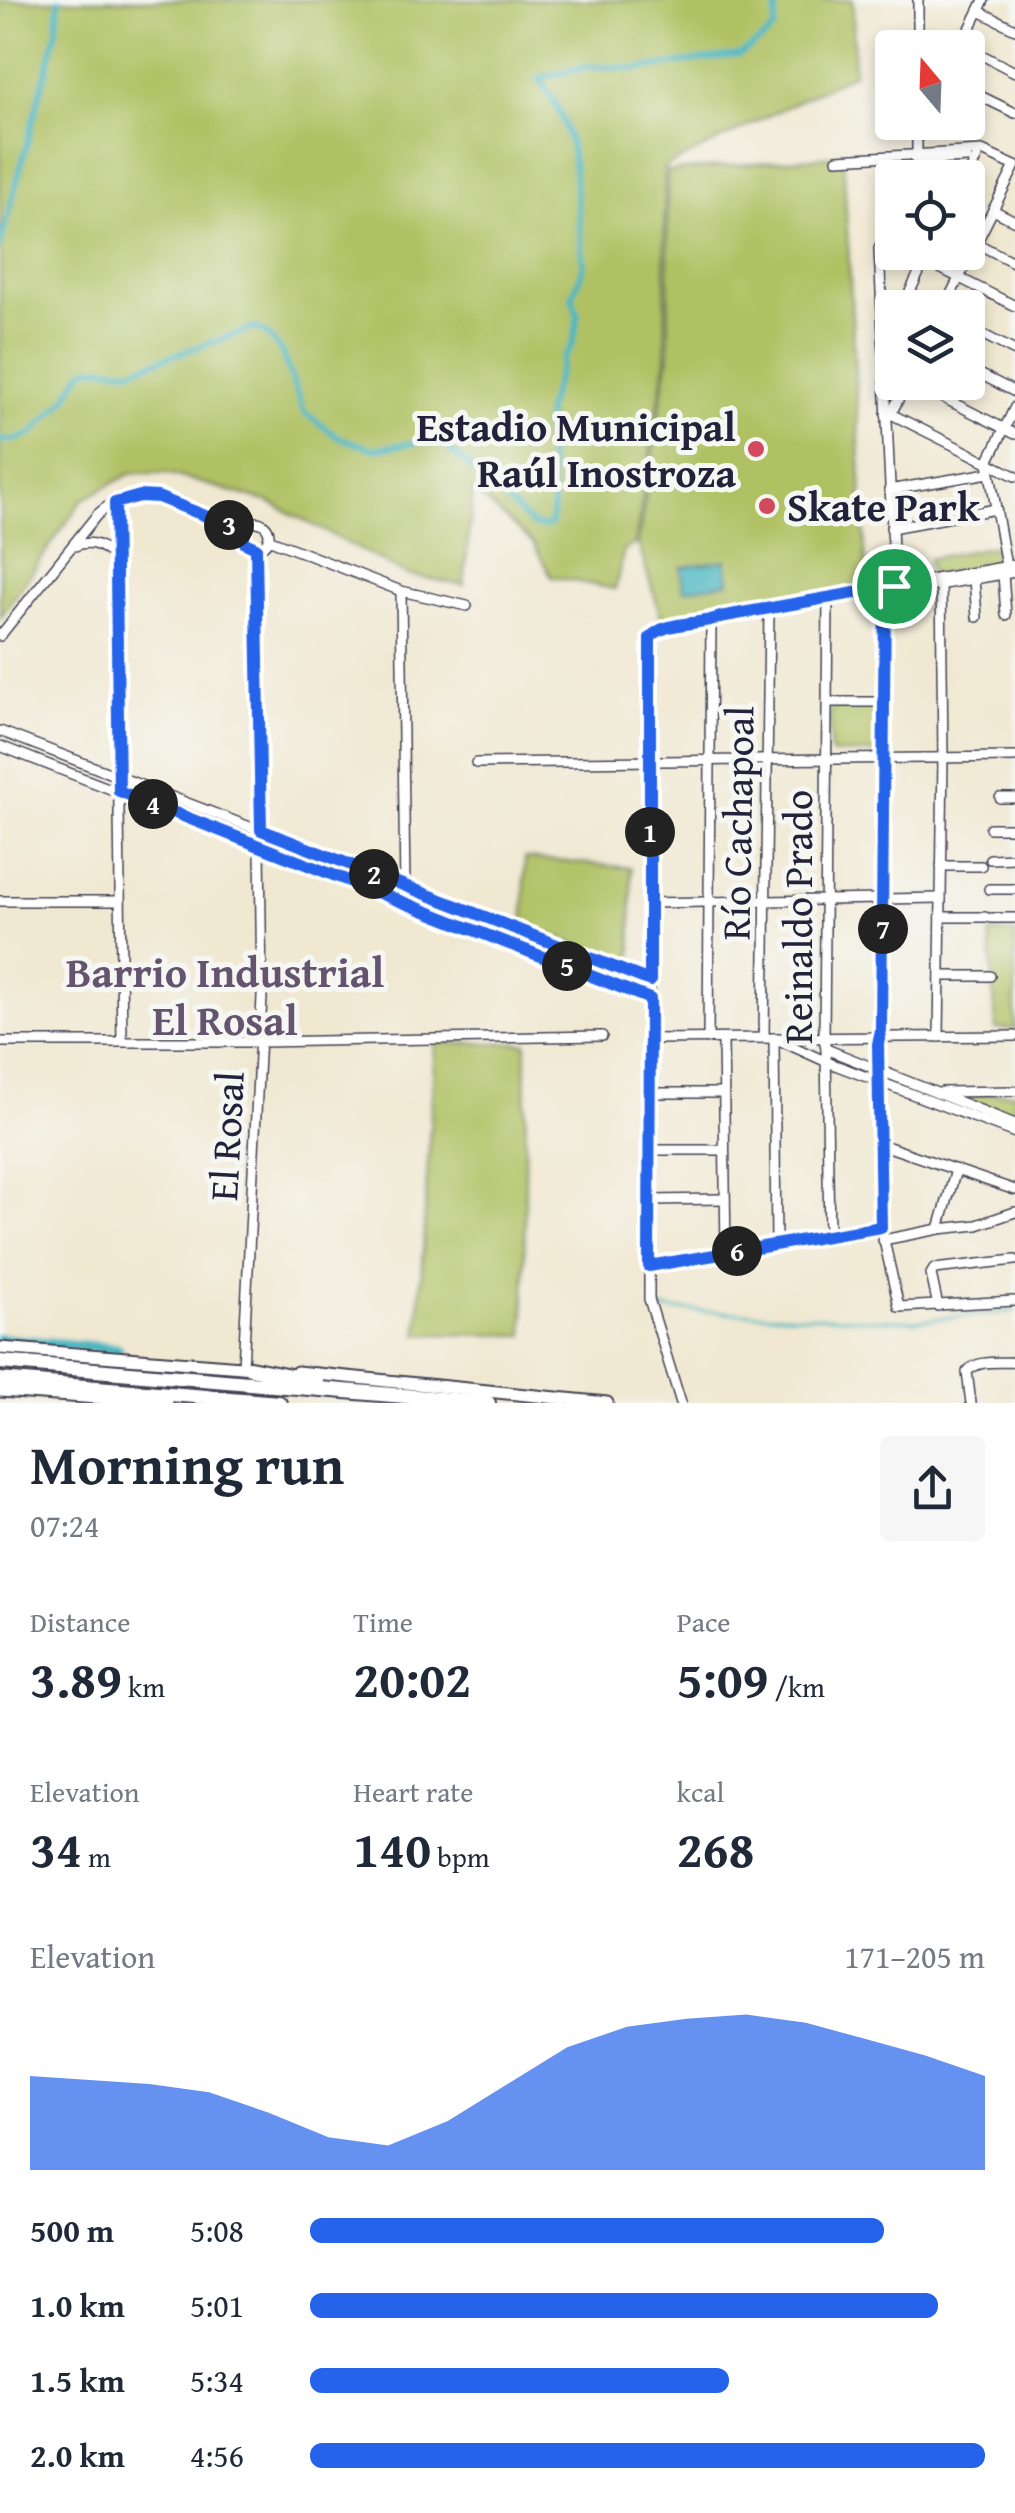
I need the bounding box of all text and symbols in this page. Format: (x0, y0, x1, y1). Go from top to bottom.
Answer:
north arrow (875, 30, 985, 140)
map controls (875, 30, 985, 400)
button: locate (875, 160, 985, 270)
button: layers (875, 290, 985, 400)
place label: Estadio Municipal Raúl Inostroza (416, 397, 736, 502)
marker: Estadio Municipal Raúl Inostroza (745, 438, 767, 460)
place label: Skate Park (787, 477, 980, 536)
marker: Skate Park (756, 495, 778, 517)
pin: 3 (204, 500, 254, 550)
text: 3 (222, 504, 236, 545)
pin (852, 544, 937, 629)
icon: arrive (867, 559, 922, 614)
street label: Río Cachapoal (705, 705, 769, 941)
pin: 4 (128, 779, 178, 829)
text: 4 (146, 783, 160, 824)
street label: Reinaldo Prado (768, 790, 827, 1044)
pin: 1 (625, 807, 675, 857)
text: 1 (643, 811, 657, 852)
pin: 2 (349, 849, 399, 899)
text: 2 (367, 853, 381, 894)
pin: 7 (858, 904, 908, 954)
text: 7 (876, 908, 890, 949)
district label: Barrio Industrial El Rosal (66, 941, 384, 1050)
pin: 5 (542, 941, 592, 991)
text: 5 (560, 945, 574, 986)
street label: El Rosal (193, 1070, 259, 1202)
pin: 6 (712, 1226, 762, 1276)
text: 6 (730, 1230, 744, 1271)
text: Morning run (30, 1424, 344, 1504)
button: share (880, 1436, 985, 1541)
text: 07:24 (30, 1502, 99, 1549)
text: Distance (30, 1601, 130, 1642)
text: Time (353, 1601, 413, 1642)
text: Pace (677, 1601, 731, 1642)
text: 3.89 (30, 1642, 122, 1715)
text: 20:02 (353, 1642, 471, 1715)
text: 5:09 (677, 1642, 769, 1715)
text: km (122, 1666, 165, 1707)
text: /km (769, 1666, 825, 1707)
text: Elevation (30, 1771, 140, 1812)
text: Heart rate (353, 1771, 473, 1812)
text: kcal (677, 1771, 724, 1812)
text: 34 (30, 1812, 82, 1885)
text: 140 (353, 1812, 431, 1885)
text: 268 (677, 1812, 754, 1885)
text: m (82, 1836, 111, 1877)
text: bpm (431, 1836, 490, 1877)
text: Elevation (30, 1933, 155, 1980)
text: 171–205 m (844, 1933, 985, 1980)
text: 500 m (30, 2207, 114, 2254)
text: 5:08 (190, 2207, 244, 2254)
text: 1.0 km (30, 2282, 125, 2329)
text: 5:01 (190, 2282, 244, 2329)
text: 1.5 km (30, 2357, 125, 2404)
text: 5:34 (190, 2357, 244, 2404)
text: 2.0 km (30, 2432, 125, 2479)
text: 4:56 (190, 2432, 244, 2479)

